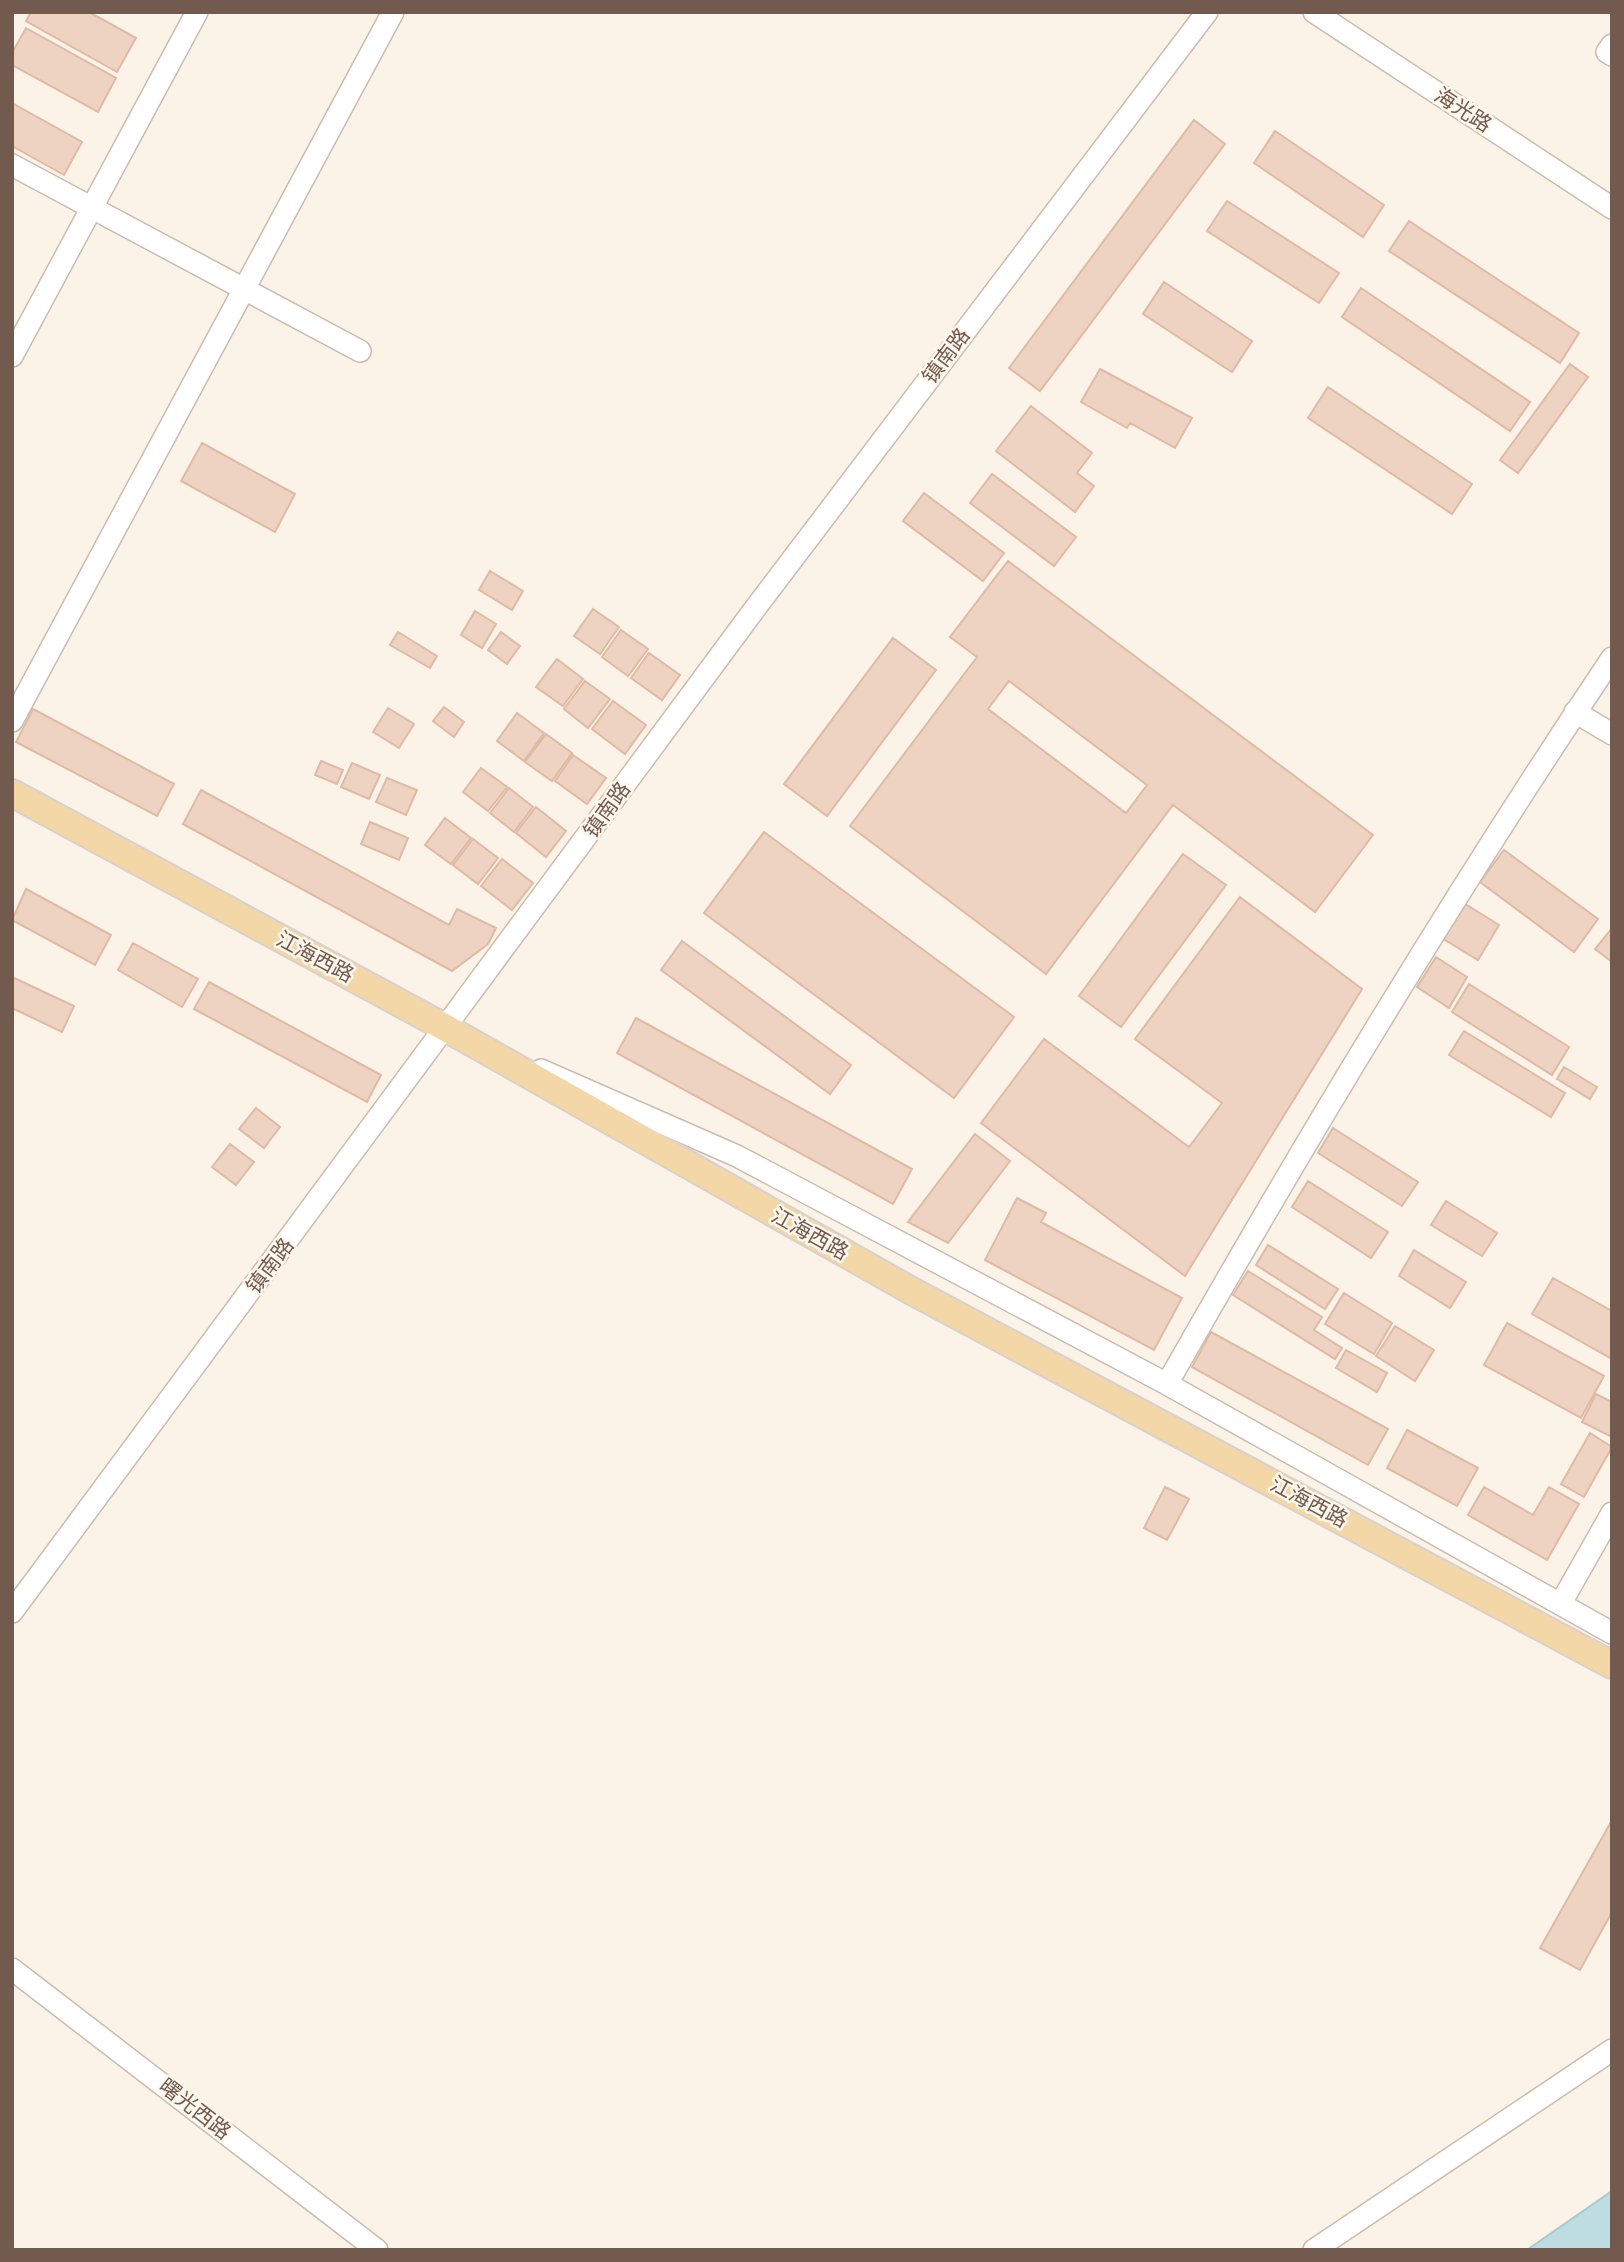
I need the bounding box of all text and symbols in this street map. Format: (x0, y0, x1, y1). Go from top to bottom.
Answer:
street label: 海光路 (1430, 82, 1496, 137)
street label: 镇南路 (917, 323, 975, 388)
street label: 镇南路 (578, 777, 635, 843)
street label: 江海西路 (272, 926, 358, 987)
street label: 江海西路 (767, 1202, 853, 1265)
street label: 镇南路 (241, 1233, 299, 1298)
street label: 江海西路 (1266, 1471, 1352, 1532)
street label: 曙光西路 (155, 2073, 236, 2144)

